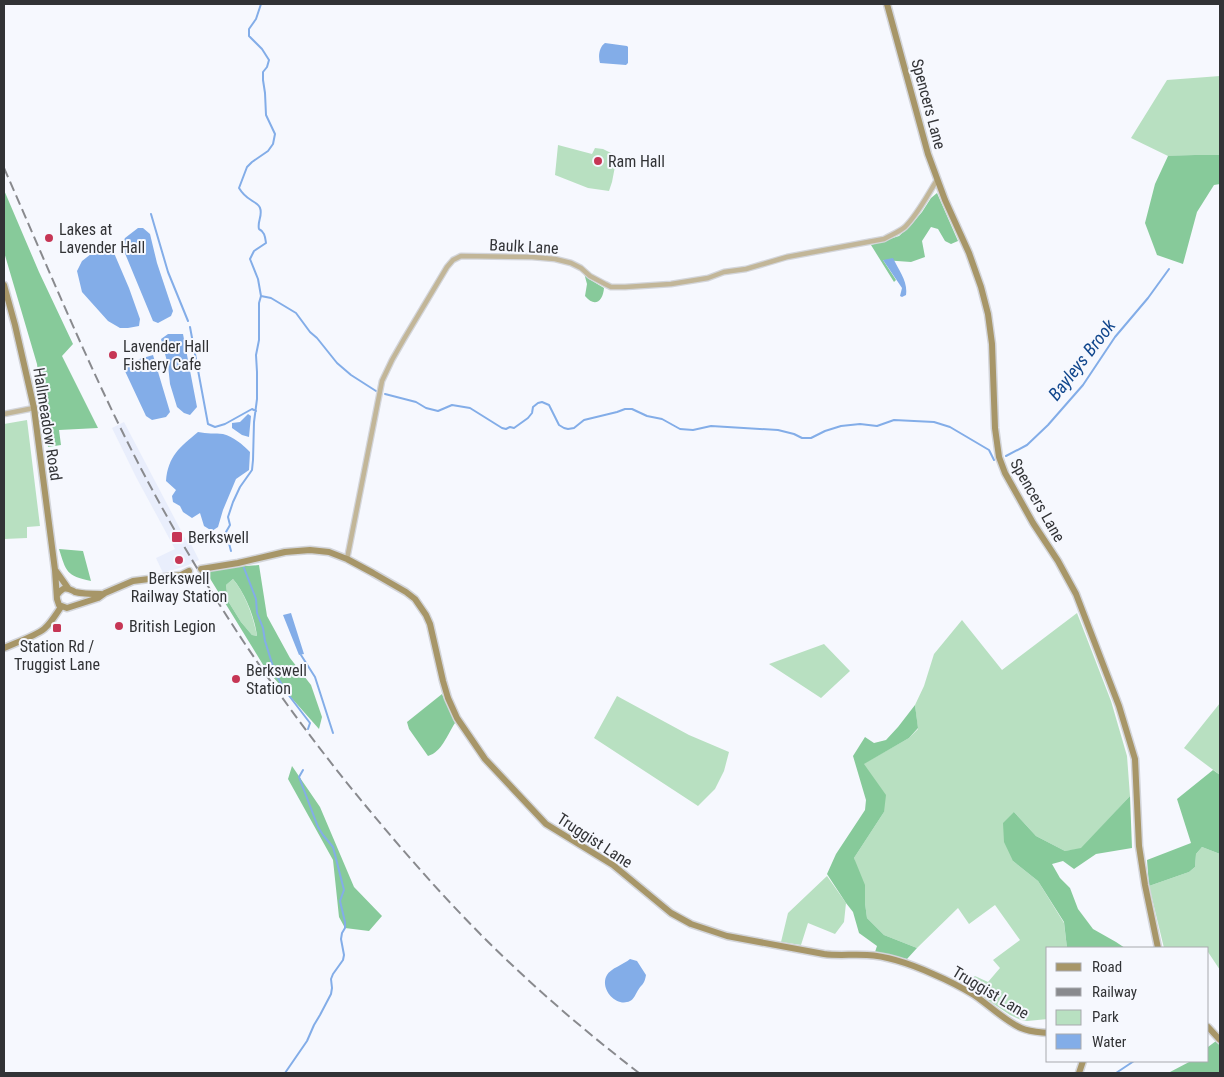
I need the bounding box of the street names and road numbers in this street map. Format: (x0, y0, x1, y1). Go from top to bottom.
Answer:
street label: Spencers Lane (907, 57, 950, 151)
street label: Baulk Lane (489, 235, 559, 258)
street label: Hallmeadow Road (29, 366, 66, 482)
street label: Spencers Lane (1006, 455, 1069, 545)
street label: Truggist Lane (553, 809, 636, 872)
street label: Truggist Lane (949, 962, 1033, 1023)

